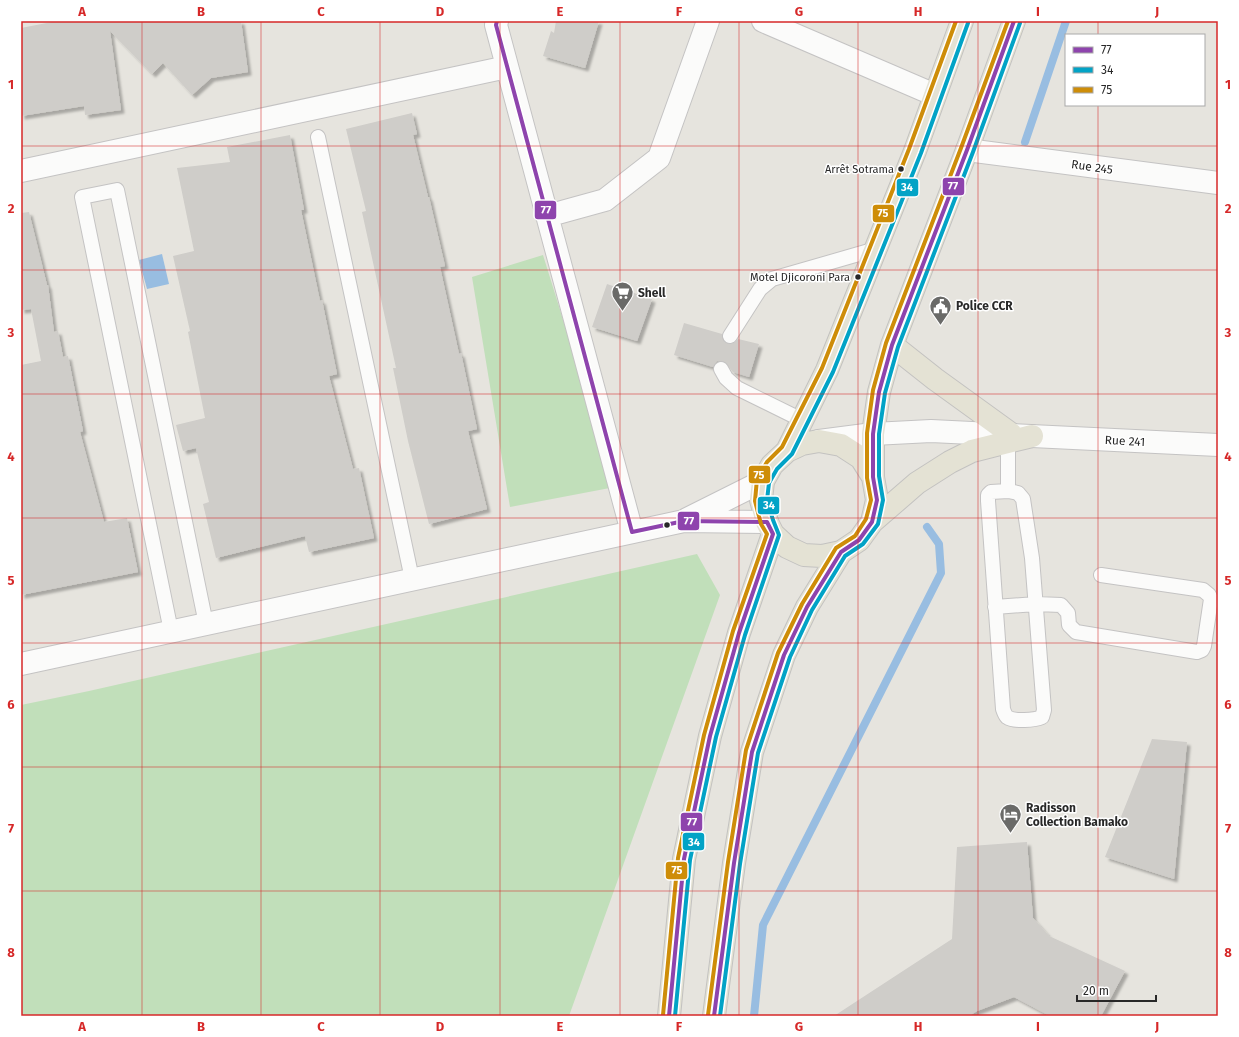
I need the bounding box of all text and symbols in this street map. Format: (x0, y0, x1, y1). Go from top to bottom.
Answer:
text: A (77, 4, 86, 19)
text: B (197, 4, 205, 19)
text: C (317, 4, 325, 19)
text: D (436, 4, 445, 19)
text: E (557, 4, 564, 19)
text: F (676, 4, 683, 19)
text: G (795, 4, 803, 19)
text: H (914, 4, 922, 19)
text: I (1036, 4, 1040, 19)
text: J (1154, 4, 1159, 19)
legend (1065, 34, 1205, 106)
text: 77 (1101, 43, 1112, 57)
text: 34 (1101, 63, 1114, 77)
text: 1 (8, 77, 14, 92)
text: 1 (1225, 77, 1231, 92)
text: 75 (1101, 83, 1112, 97)
street label: Rue 245 (1070, 157, 1114, 177)
place label: Arrêt Sotrama (825, 163, 894, 176)
marker: Arrêt Sotrama (896, 164, 906, 174)
line badge: 77 (942, 177, 965, 196)
line badge: 34 (896, 178, 919, 197)
text: 77 (948, 180, 958, 193)
text: 34 (900, 181, 913, 194)
line badge: 77 (534, 200, 557, 220)
text: 2 (8, 201, 15, 216)
text: 2 (1225, 201, 1232, 216)
text: 77 (541, 204, 551, 217)
line badge: 75 (872, 204, 895, 223)
text: 75 (878, 207, 889, 220)
place label: Motel Djicoroni Para (750, 271, 850, 284)
marker: Motel Djicoroni Para (853, 272, 863, 282)
supermarket icon: Shell (609, 280, 635, 313)
place label: Shell (638, 286, 666, 300)
public building icon: Police CCR (927, 293, 953, 326)
place label: Police CCR (956, 299, 1013, 313)
text: 3 (7, 325, 15, 340)
text: 3 (1224, 325, 1232, 340)
street label: Rue 241 (1104, 433, 1146, 449)
text: 4 (7, 449, 15, 464)
text: 4 (1224, 449, 1232, 464)
line badge: 75 (748, 465, 771, 484)
text: 75 (754, 469, 765, 482)
line badge: 34 (757, 496, 780, 515)
text: 34 (762, 499, 775, 512)
line badge: 77 (677, 511, 700, 531)
text: 77 (684, 515, 694, 528)
unlabelled marker (662, 520, 672, 530)
text: 5 (8, 573, 15, 588)
text: 5 (1225, 573, 1232, 588)
text: 6 (7, 697, 15, 712)
text: 6 (1224, 697, 1232, 712)
place label: Radisson Collection Bamako (1026, 801, 1128, 829)
hotel icon: Radisson Collection Bamako (997, 802, 1023, 835)
line badge: 77 (680, 812, 703, 832)
text: 77 (687, 816, 697, 829)
text: 7 (8, 821, 14, 836)
text: 7 (1225, 821, 1231, 836)
line badge: 34 (682, 832, 705, 851)
text: 34 (687, 836, 700, 849)
line badge: 75 (665, 861, 688, 880)
text: 75 (672, 864, 683, 877)
text: 8 (7, 945, 15, 960)
text: 8 (1224, 945, 1232, 960)
scale bar (1077, 977, 1156, 1003)
text: 20 m (1083, 984, 1109, 998)
text: A (77, 1019, 86, 1034)
text: B (197, 1019, 205, 1034)
text: C (317, 1019, 325, 1034)
text: D (436, 1019, 445, 1034)
text: E (557, 1019, 564, 1034)
text: F (676, 1019, 683, 1034)
text: G (795, 1019, 803, 1034)
text: H (914, 1019, 922, 1034)
text: I (1036, 1019, 1040, 1034)
text: J (1154, 1019, 1159, 1034)

